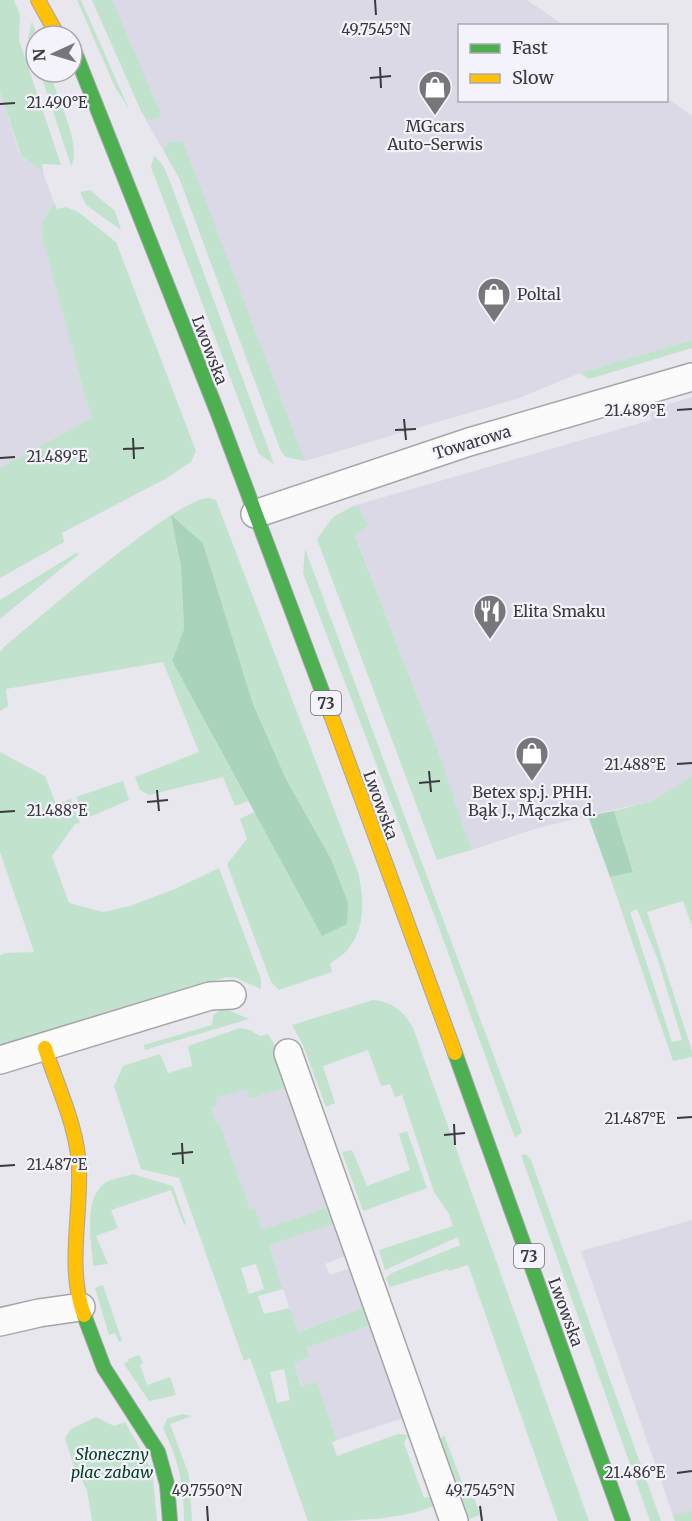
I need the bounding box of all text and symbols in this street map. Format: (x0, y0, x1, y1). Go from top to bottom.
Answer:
text: 49.7545°N (341, 20, 411, 39)
north arrow (24, 24, 84, 84)
legend (458, 24, 668, 102)
text: Fast (512, 36, 548, 59)
text: N (29, 48, 49, 62)
text: Slow (512, 66, 555, 89)
shop icon: MGcars Auto-Serwis (417, 69, 453, 116)
text: 21.490°E (26, 93, 88, 112)
place label: MGcars Auto-Serwis (386, 116, 483, 154)
shop icon: Poltal (476, 276, 512, 323)
place label: Poltal (517, 284, 561, 304)
street label: Lwowska (188, 313, 232, 388)
text: 21.489°E (604, 401, 666, 420)
street label: Towarowa (431, 421, 514, 463)
text: 21.489°E (26, 447, 88, 466)
restaurant icon: Elita Smaku (472, 593, 508, 640)
place label: Elita Smaku (513, 601, 606, 621)
road number: 73 (311, 691, 341, 715)
shop icon: Betex sp.j. PHH. Bąk J., Mączka d. (514, 735, 550, 782)
text: 21.488°E (604, 755, 666, 774)
street label: Lwowska (359, 768, 403, 843)
place label: Betex sp.j. PHH. Bąk J., Mączka d. (468, 782, 596, 820)
text: 21.488°E (26, 801, 88, 820)
text: 21.487°E (605, 1109, 666, 1128)
text: 21.487°E (27, 1155, 88, 1174)
road number: 73 (514, 1244, 544, 1268)
street label: Lwowska (544, 1275, 588, 1350)
park label: Słoneczny plac zabaw (71, 1444, 153, 1482)
text: 21.486°E (605, 1463, 666, 1482)
text: 49.7550°N (172, 1481, 243, 1500)
text: 49.7545°N (445, 1481, 515, 1500)

